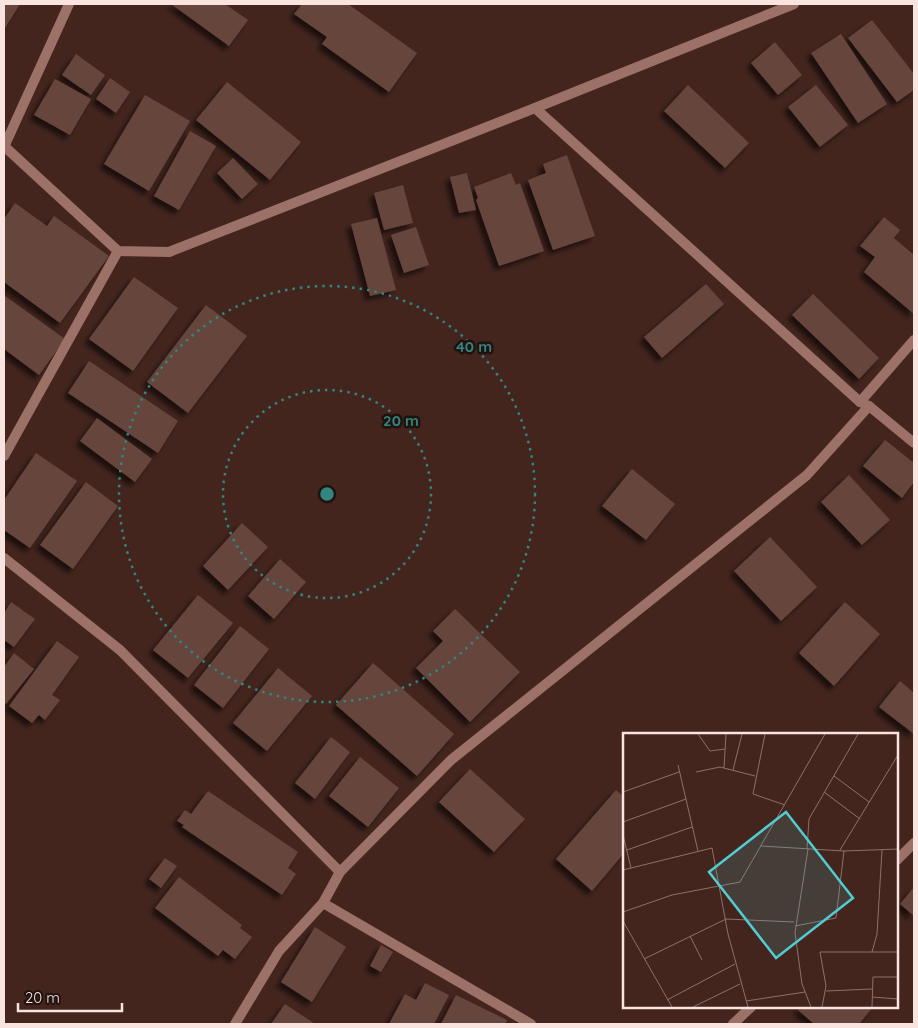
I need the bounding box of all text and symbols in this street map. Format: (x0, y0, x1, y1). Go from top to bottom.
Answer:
text: 40 m (456, 337, 492, 356)
text: 20 m (383, 411, 419, 430)
centre of rings (318, 485, 336, 503)
inset map (623, 733, 898, 1008)
scale bar (18, 980, 121, 1012)
text: 20 m (25, 988, 60, 1007)

